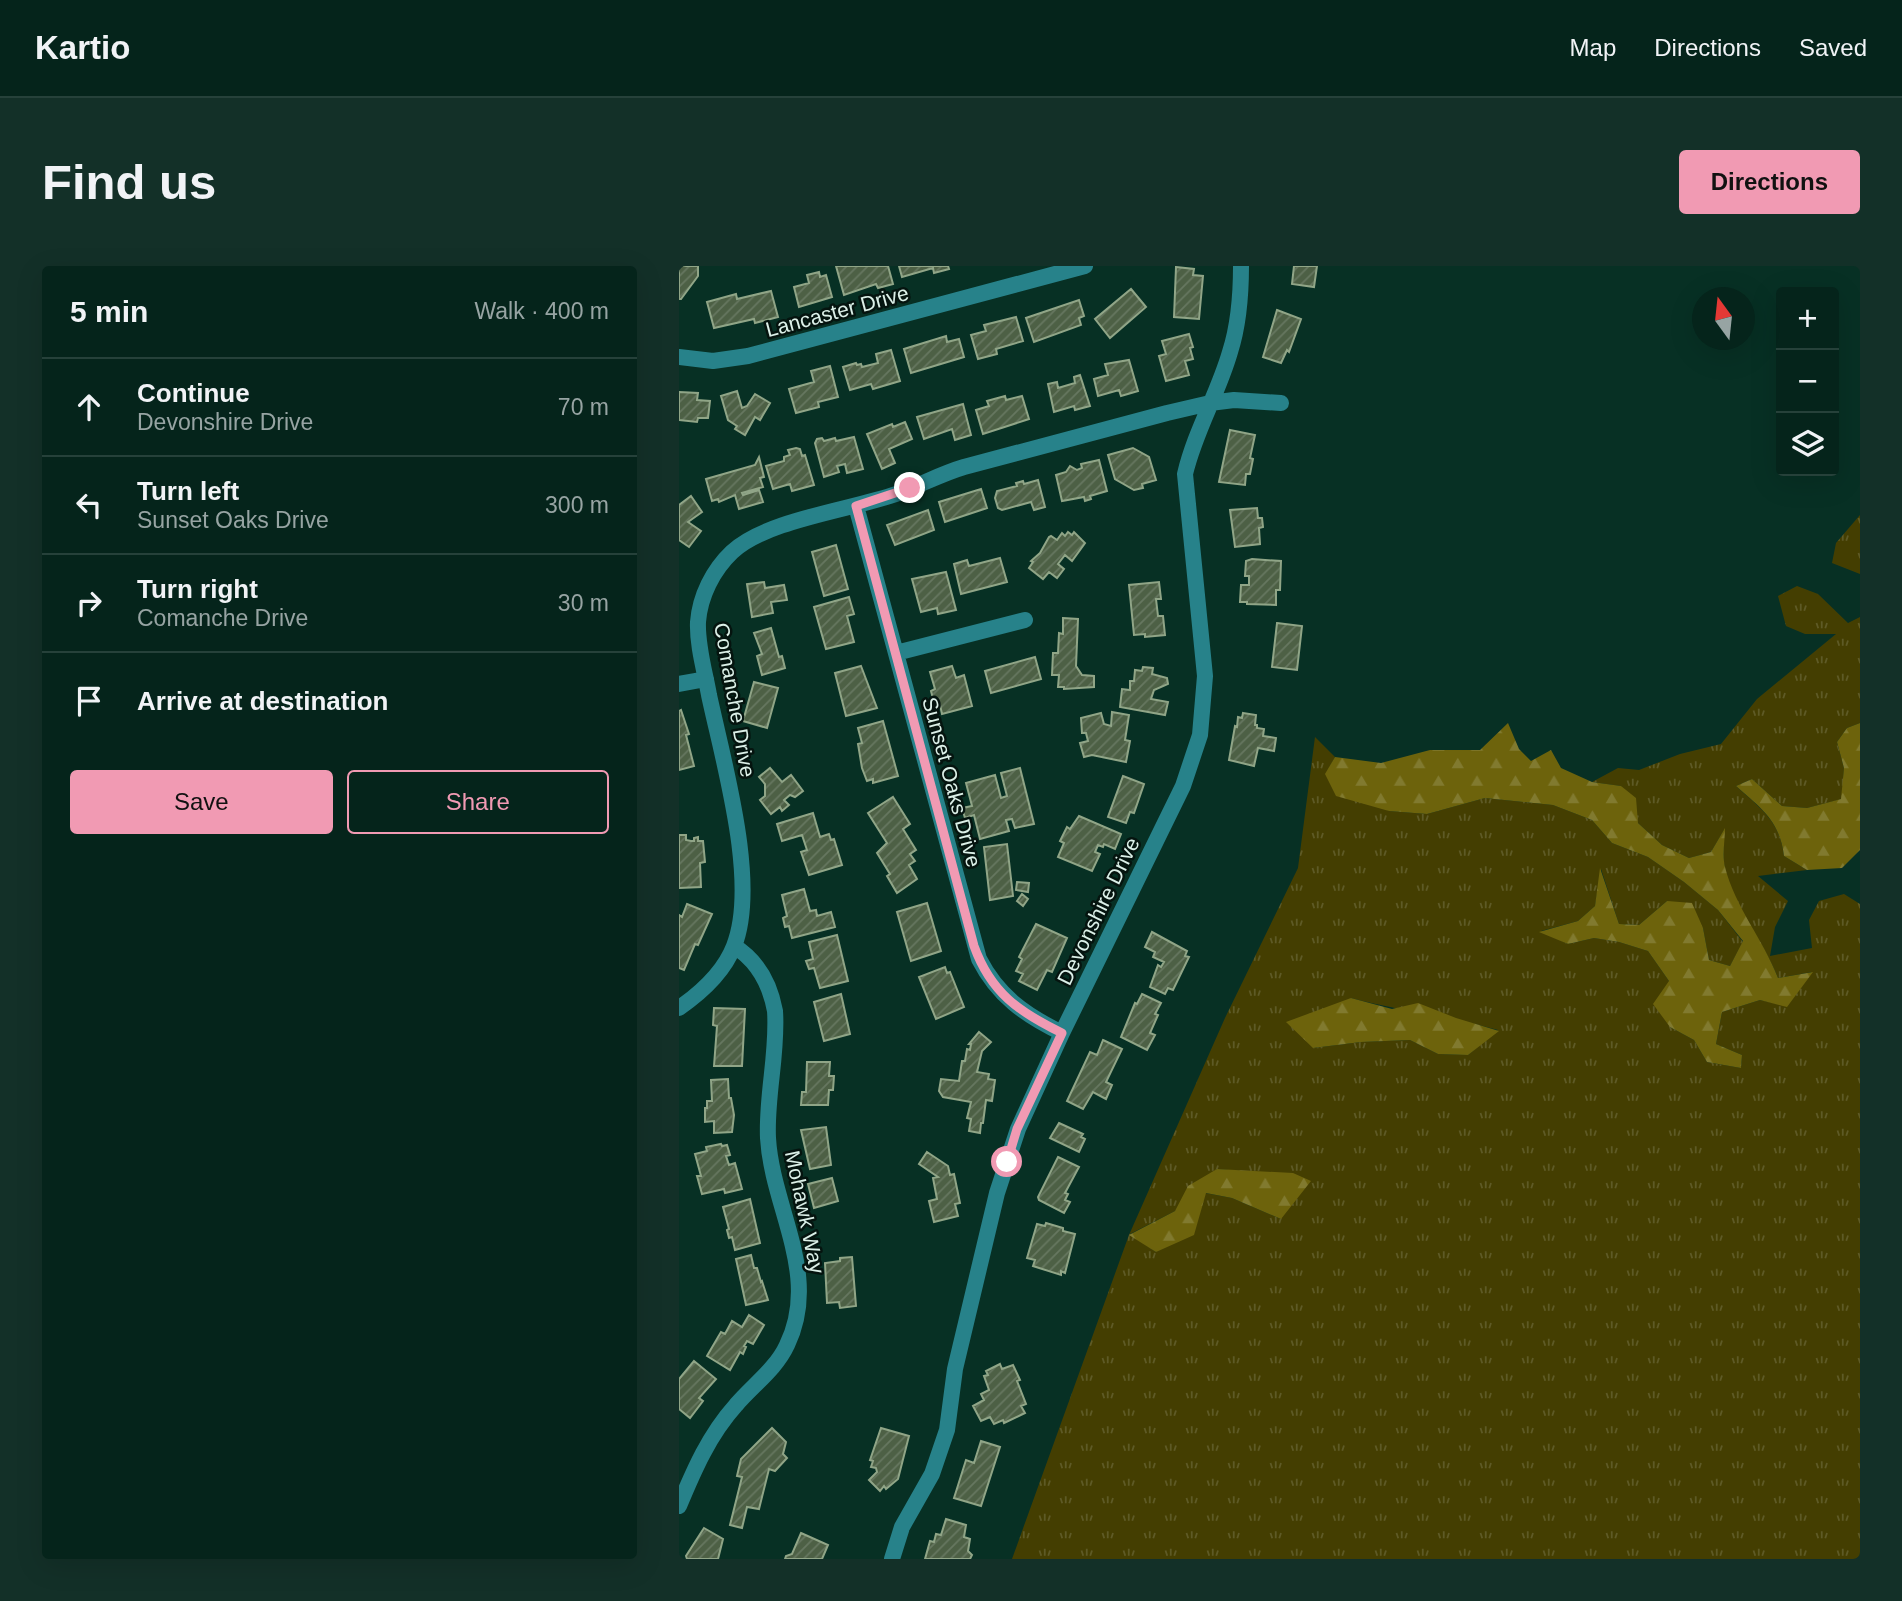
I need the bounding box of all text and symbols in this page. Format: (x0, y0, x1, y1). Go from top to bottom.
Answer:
text: Kartio (35, 29, 130, 66)
text: Map (1570, 34, 1616, 61)
text: Directions (1654, 34, 1761, 61)
text: Saved (1799, 34, 1867, 61)
button: Directions (1679, 150, 1860, 214)
text: Find us (42, 155, 216, 209)
street label: Lancaster Drive (763, 281, 911, 341)
north arrow (1692, 287, 1755, 350)
map controls (1776, 287, 1839, 476)
button: + (1776, 287, 1839, 350)
text: 5 min (70, 295, 148, 328)
text: Walk · 400 m (474, 298, 609, 324)
button: − (1776, 350, 1839, 413)
text: Continue (137, 378, 250, 408)
icon: ahead (70, 388, 108, 426)
text: 70 m (558, 394, 609, 420)
text: Devonshire Drive (137, 409, 313, 435)
button: layers (1776, 413, 1839, 476)
route end (894, 472, 925, 503)
text: Turn left (137, 476, 239, 506)
icon: left (70, 486, 108, 524)
text: 300 m (545, 492, 609, 518)
text: Sunset Oaks Drive (137, 507, 329, 533)
text: Turn right (137, 574, 258, 604)
icon: right (70, 584, 108, 622)
text: 30 m (558, 590, 609, 616)
text: Comanche Drive (137, 605, 308, 631)
street label: Comanche Drive (710, 621, 760, 779)
icon: arrive (70, 682, 108, 720)
text: Arrive at destination (137, 686, 388, 716)
street label: Sunset Oaks Drive (918, 694, 986, 870)
button: Save (70, 770, 333, 834)
button: Share (347, 770, 609, 834)
street label: Devonshire Drive (1052, 834, 1144, 988)
route start (991, 1146, 1022, 1177)
street label: Mohawk Way (781, 1148, 829, 1276)

